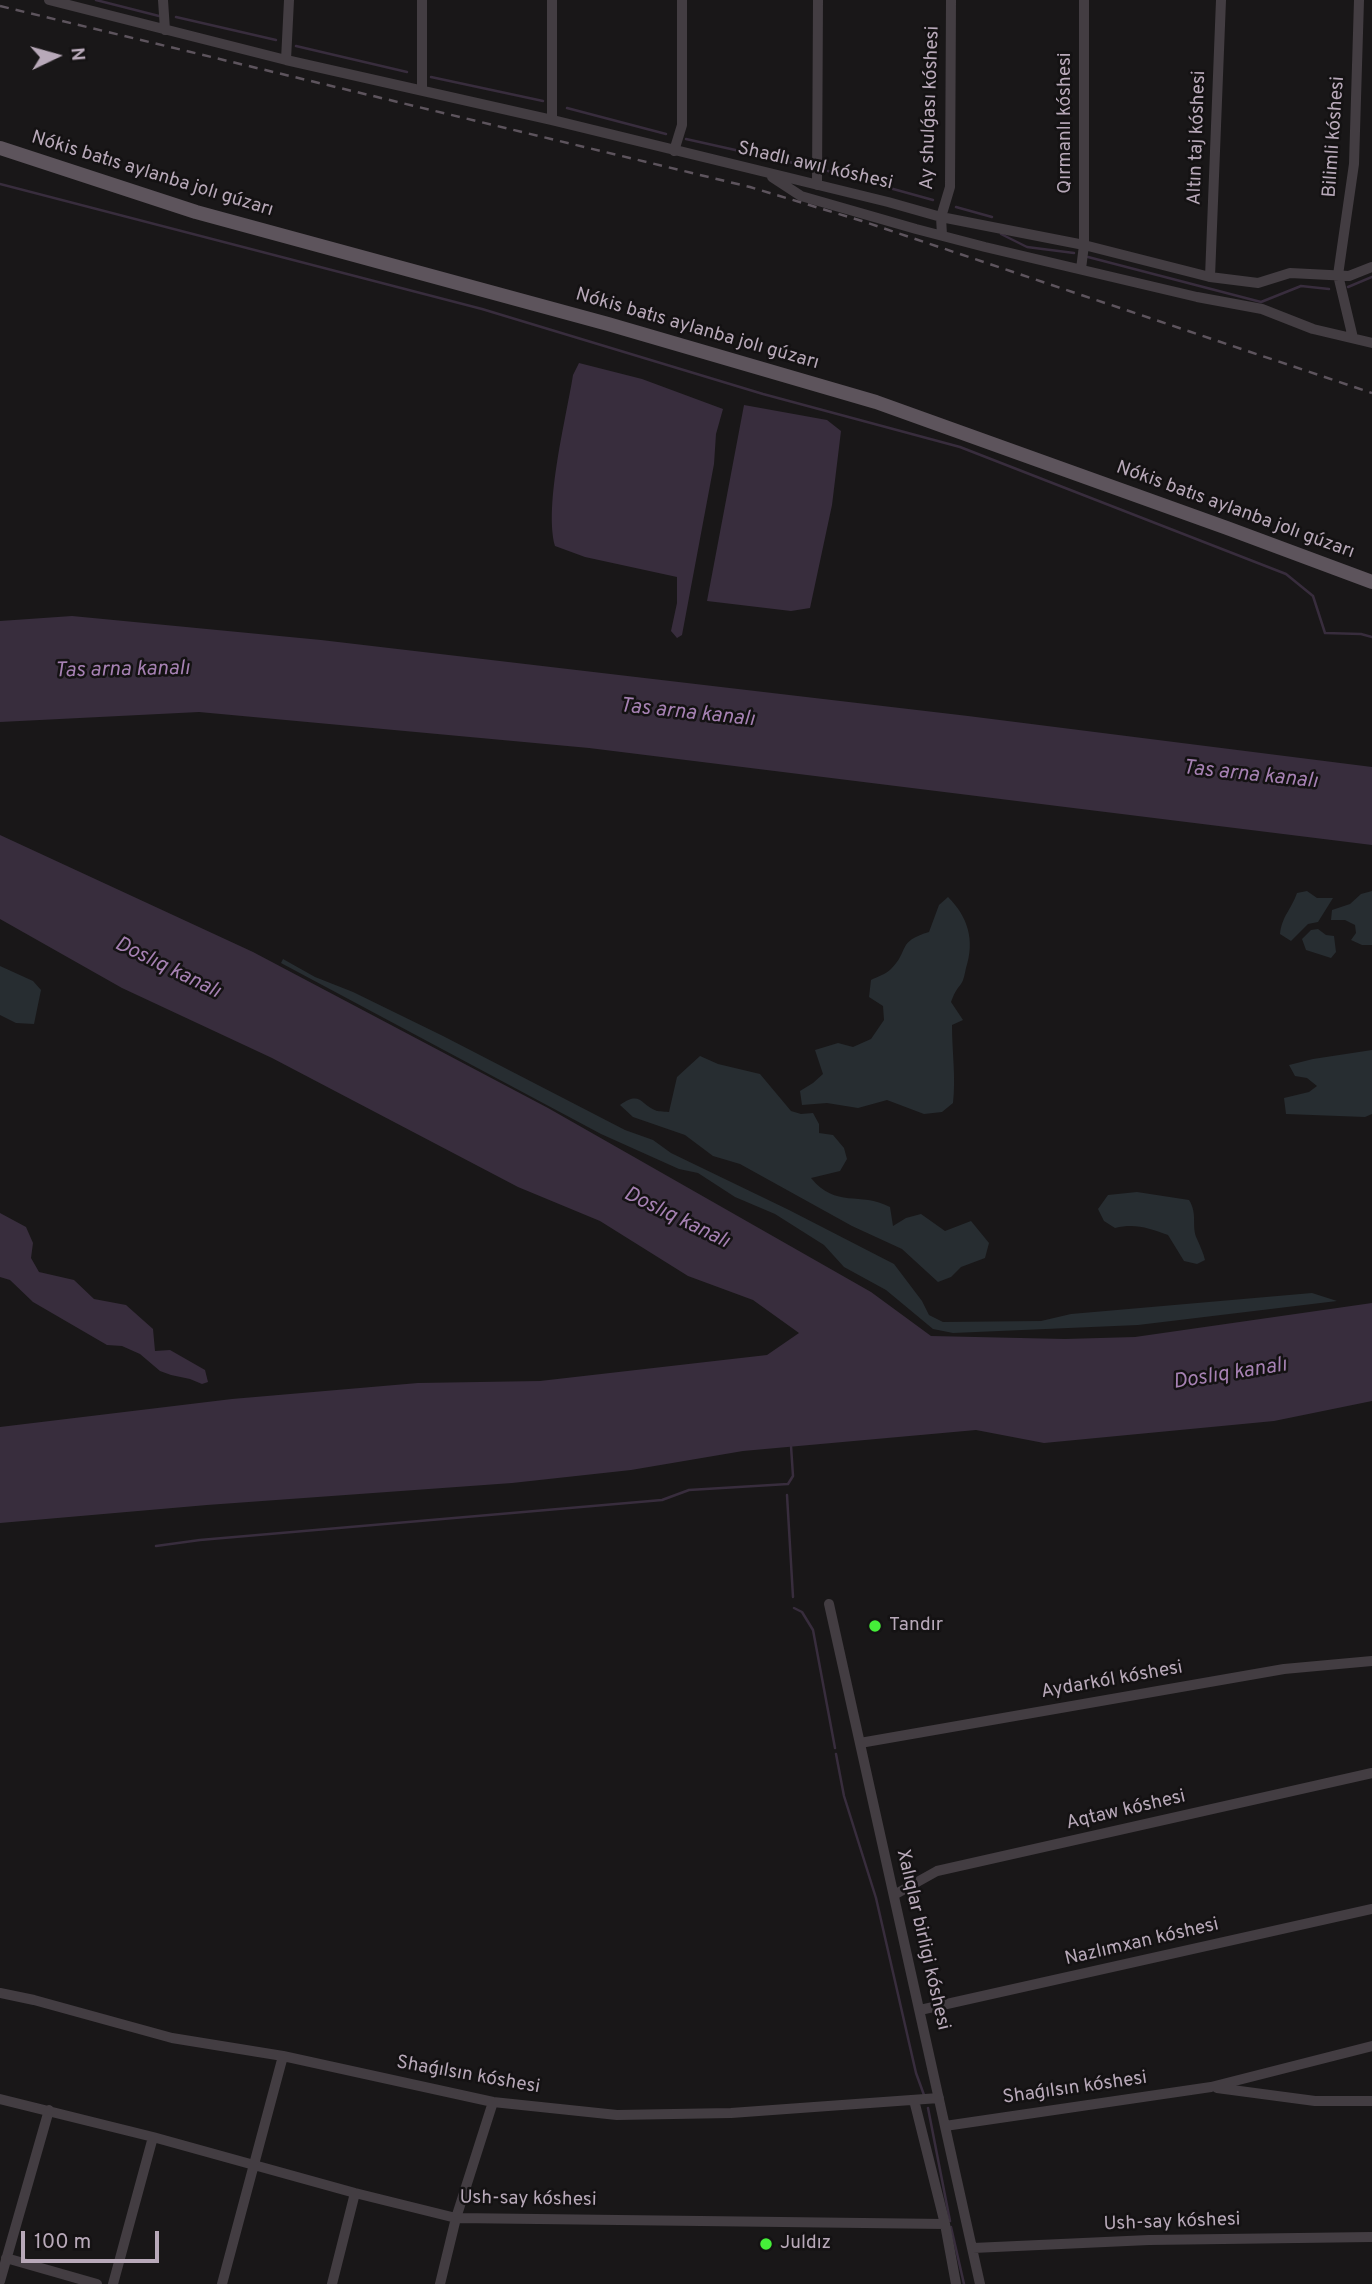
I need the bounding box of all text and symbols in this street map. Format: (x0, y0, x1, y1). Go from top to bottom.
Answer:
north arrow (21, 21, 91, 91)
street label: Ay shulǵası kóshesi (917, 25, 945, 191)
text: N (64, 46, 89, 62)
street label: Qırmanlı kóshesi (1055, 52, 1077, 194)
street label: Altın taj kóshesi (1184, 70, 1212, 206)
street label: Bilimli kóshesi (1319, 76, 1351, 198)
street label: Nókis batıs aylanba jolı gúzarı (28, 127, 276, 223)
street label: Shadlı awıl kóshesi (735, 138, 895, 196)
street label: Nókis batıs aylanba jolı gúzarı (573, 284, 821, 376)
street label: Nókis batıs aylanba jolı gúzarı (1113, 457, 1357, 565)
water label: Tas arna kanalı (54, 657, 190, 685)
water label: Tas arna kanalı (618, 694, 756, 734)
water label: Tas arna kanalı (1181, 756, 1319, 796)
water label: Doslıq kanalı (110, 933, 224, 1005)
water label: Doslıq kanalı (619, 1183, 733, 1255)
water label: Doslıq kanalı (1171, 1354, 1289, 1396)
place label: Tandır (889, 1615, 943, 1637)
marker: Tandır (867, 1618, 883, 1634)
street label: Aydarkól kóshesi (1039, 1657, 1185, 1705)
street label: Aqtaw kóshesi (1064, 1786, 1188, 1836)
street label: Xalıqlar birligi kóshesi (890, 1847, 954, 2033)
street label: Nazlımxan kóshesi (1063, 1914, 1221, 1972)
street label: Shaǵılsın kóshesi (394, 2052, 542, 2100)
street label: Shaǵılsın kóshesi (1001, 2068, 1149, 2110)
street label: Ush-say kóshesi (459, 2187, 597, 2213)
street label: Ush-say kóshesi (1103, 2209, 1241, 2237)
scale bar (24, 2218, 163, 2262)
text: 100 m (34, 2229, 91, 2256)
place label: Juldız (780, 2233, 831, 2255)
marker: Juldız (758, 2236, 774, 2252)

